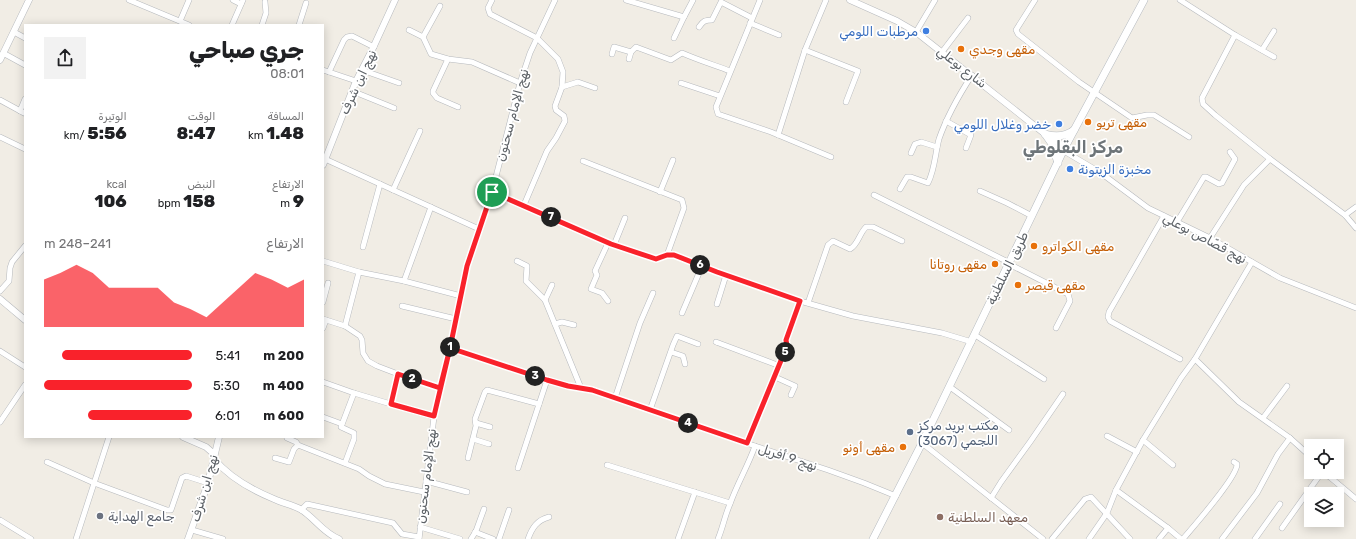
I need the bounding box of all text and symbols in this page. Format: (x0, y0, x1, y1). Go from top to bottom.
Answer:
place label: مرطبات اللومي (839, 24, 918, 41)
marker: مرطبات اللومي (921, 26, 931, 36)
button: share (44, 37, 86, 79)
text: جري صباحي (189, 37, 304, 64)
place label: مقهى وجدي (969, 42, 1035, 59)
street label: شارع بوعلي (933, 43, 990, 93)
marker: مقهى وجدي (956, 44, 966, 54)
street label: نهج ابن شرف (336, 47, 381, 118)
text: 08:01 (270, 66, 304, 81)
street label: نهج الإمام سحنون (492, 67, 534, 164)
text: الوتيرة (98, 110, 127, 123)
text: الوقت (188, 110, 215, 123)
text: المسافة (267, 110, 304, 123)
place label: مقهى تريو (1096, 115, 1147, 131)
place label: خضر وغلال اللومي (954, 117, 1051, 134)
marker: مقهى تريو (1083, 117, 1093, 127)
marker: خضر وغلال اللومي (1054, 119, 1064, 129)
text: 5:56 (87, 123, 127, 143)
text: 8:47 (177, 123, 215, 143)
text: 1.48 (266, 123, 304, 143)
text: /km (64, 129, 87, 142)
text: km (248, 129, 266, 142)
district label: مركز البقلوطي (1023, 137, 1123, 161)
place label: مخبزة الزيتونة (1078, 162, 1151, 178)
marker: مخبزة الزيتونة (1065, 164, 1075, 174)
pin (475, 175, 509, 209)
text: kcal (106, 178, 127, 191)
text: النبض (188, 178, 215, 191)
text: الارتفاع (272, 178, 304, 191)
icon: arrive (481, 181, 503, 203)
text: 106 (94, 191, 127, 211)
text: 158 (183, 191, 215, 211)
text: 9 (293, 191, 304, 211)
text: bpm (158, 197, 183, 210)
text: m (280, 197, 293, 210)
pin: 7 (541, 207, 561, 227)
text: 7 (548, 210, 554, 223)
street label: نهج قصّاص بوعلي (1160, 210, 1250, 268)
street label: طريق السلطنية (983, 229, 1032, 307)
text: 241–248 m (44, 236, 111, 251)
text: الارتفاع (267, 236, 304, 251)
place label: مقهى الكواترو (1042, 239, 1114, 255)
marker: مقهى الكواترو (1029, 241, 1039, 251)
pin: 6 (690, 255, 710, 275)
place label: مقهى روتانا (930, 257, 987, 273)
text: 6 (696, 258, 704, 271)
marker: مقهى روتانا (990, 259, 1000, 269)
place label: مقهى قيصر (1025, 278, 1085, 294)
marker: مقهى قيصر (1013, 280, 1023, 290)
pin: 1 (440, 337, 460, 357)
text: 1 (447, 340, 453, 353)
pin: 5 (775, 342, 795, 362)
text: 5 (781, 345, 789, 358)
text: 5:41 (216, 348, 240, 363)
text: 200 m (263, 348, 304, 363)
pin: 3 (525, 366, 545, 386)
pin: 2 (402, 369, 422, 389)
text: 3 (531, 369, 539, 382)
text: 2 (408, 372, 416, 385)
text: 5:30 (213, 378, 240, 393)
text: 400 m (263, 378, 304, 393)
text: 6:01 (215, 408, 240, 423)
text: 600 m (263, 408, 304, 423)
pin: 4 (678, 413, 698, 433)
text: 4 (684, 416, 692, 429)
place label: مكتب بريد مركز اللجمي (3067) (917, 418, 999, 450)
marker: مكتب بريد مركز اللجمي (3067) (905, 427, 915, 437)
street label: نهج الإمام سحنون (413, 428, 441, 525)
map controls (1304, 439, 1344, 527)
button: locate (1304, 439, 1344, 479)
street label: نهج 9 أفريل (756, 440, 819, 475)
place label: مقهى أونو (843, 440, 895, 456)
marker: مقهى أونو (898, 442, 908, 452)
street label: نهج ابن شرف (187, 452, 223, 524)
button: layers (1304, 487, 1344, 527)
place label: جامع الهداية (108, 509, 175, 527)
place label: معهد السلطنية (948, 510, 1028, 526)
marker: جامع الهداية (95, 511, 105, 521)
marker: معهد السلطنية (935, 512, 945, 522)

